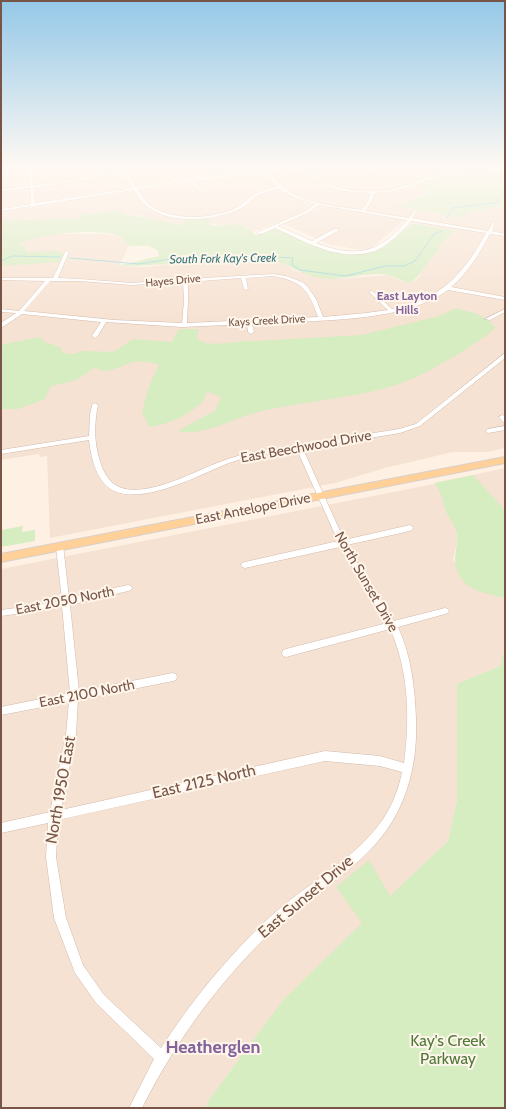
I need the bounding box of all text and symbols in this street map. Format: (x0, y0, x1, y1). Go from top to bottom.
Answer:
water label: South Fork Kay's Creek (169, 251, 277, 267)
street label: Hayes Drive (145, 272, 201, 290)
district label: East Layton Hills (377, 289, 437, 317)
street label: Kays Creek Drive (228, 312, 306, 330)
street label: East Beechwood Drive (239, 427, 373, 467)
street label: East Antelope Drive (194, 490, 312, 528)
street label: North Sunset Drive (331, 529, 401, 635)
street label: East 2050 North (14, 583, 116, 619)
street label: East 2100 North (38, 677, 136, 711)
street label: North 1950 East (42, 735, 80, 845)
street label: East 2125 North (151, 761, 257, 803)
street label: East Sunset Drive (254, 852, 358, 942)
park label: Kay's Creek Parkway (410, 1031, 486, 1069)
district label: Heatherglen (165, 1037, 261, 1059)

